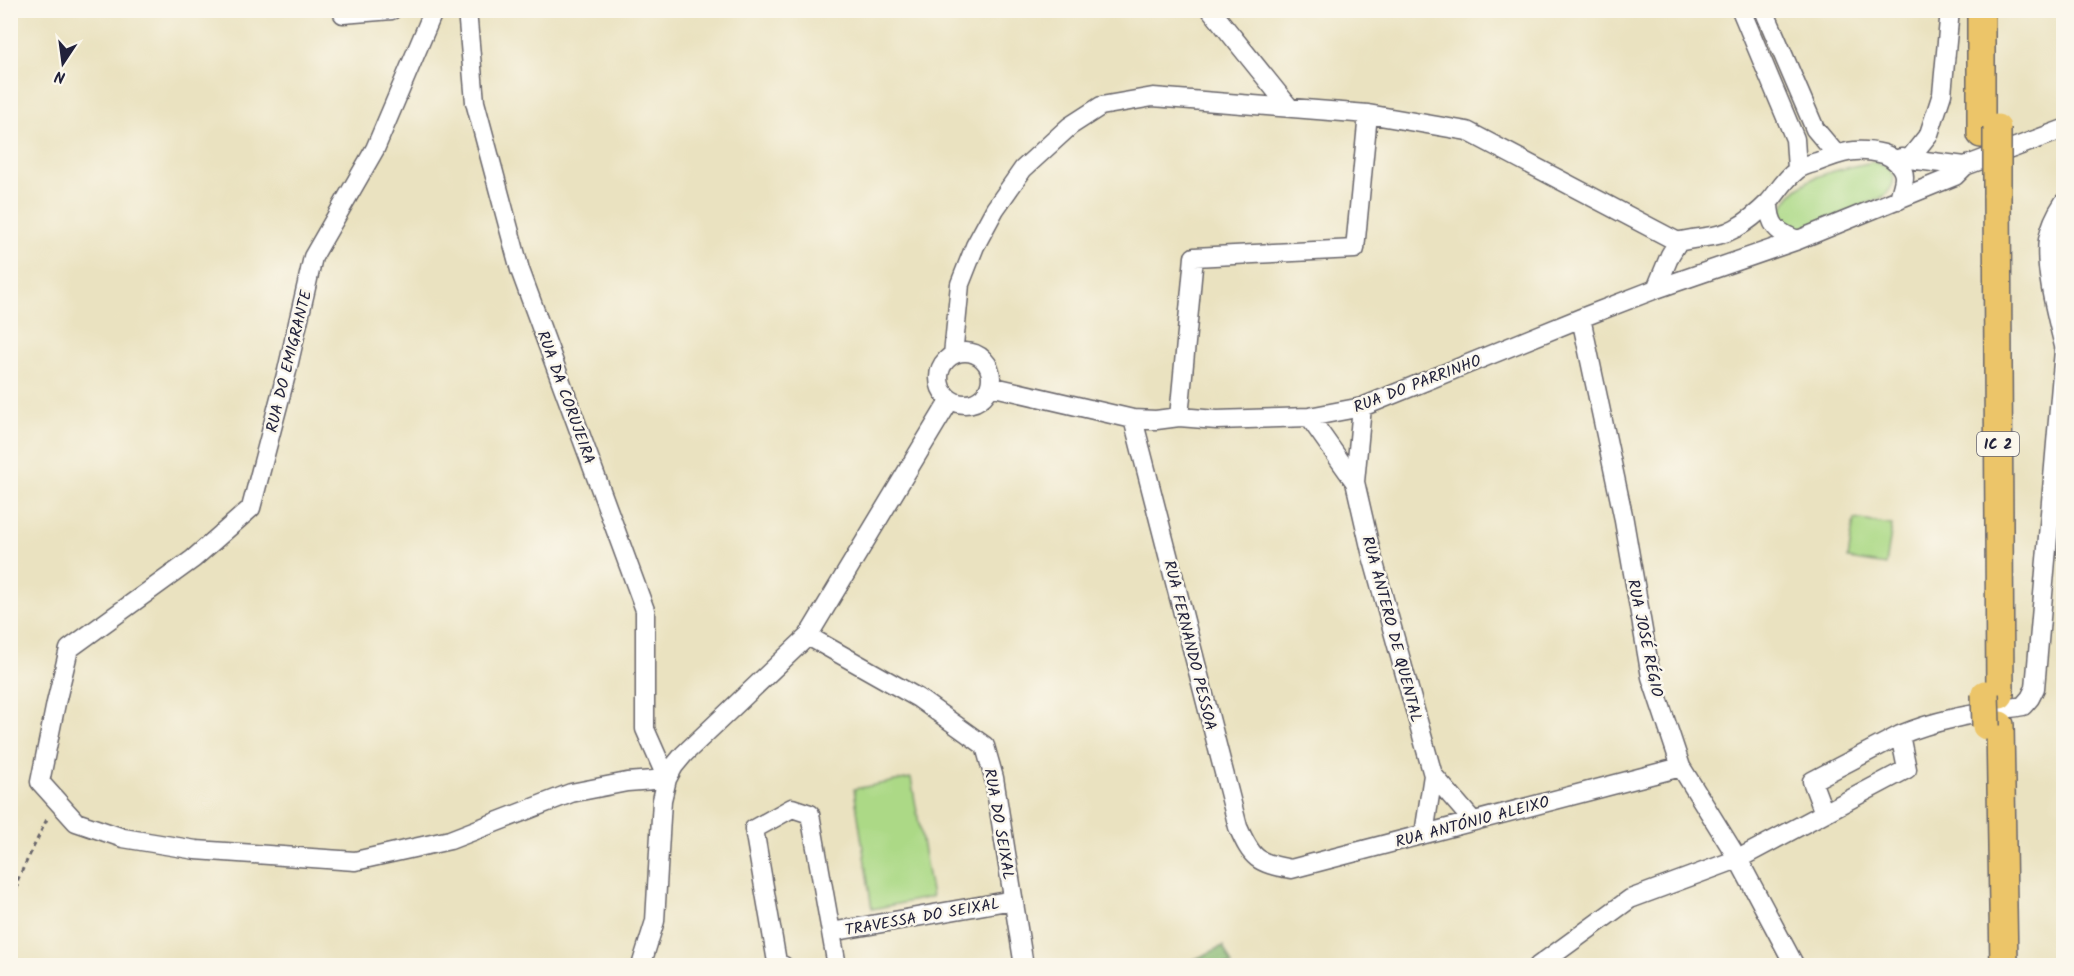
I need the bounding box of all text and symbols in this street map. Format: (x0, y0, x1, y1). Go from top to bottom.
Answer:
north arrow (33, 33, 93, 93)
text: N (52, 63, 68, 89)
street label: RUA DO EMIGRANTE (260, 287, 319, 435)
street label: RUA DA CORUJEIRA (530, 327, 601, 468)
street label: RUA DO PARRINHO (1350, 348, 1485, 420)
road number: IC 2 (1977, 432, 2019, 456)
street label: RUA ANTERO DE QUENTAL (1355, 533, 1429, 725)
street label: RUA FERNANDO PESSOA (1156, 558, 1223, 733)
street label: RUA JOSÉ RÉGIO (1620, 577, 1669, 700)
street label: RUA DO SEIXAL (976, 767, 1021, 882)
street label: RUA ANTÓNIO ALEIXO (1393, 790, 1552, 855)
street label: TRAVESSA DO SEIXAL (843, 892, 1001, 943)

